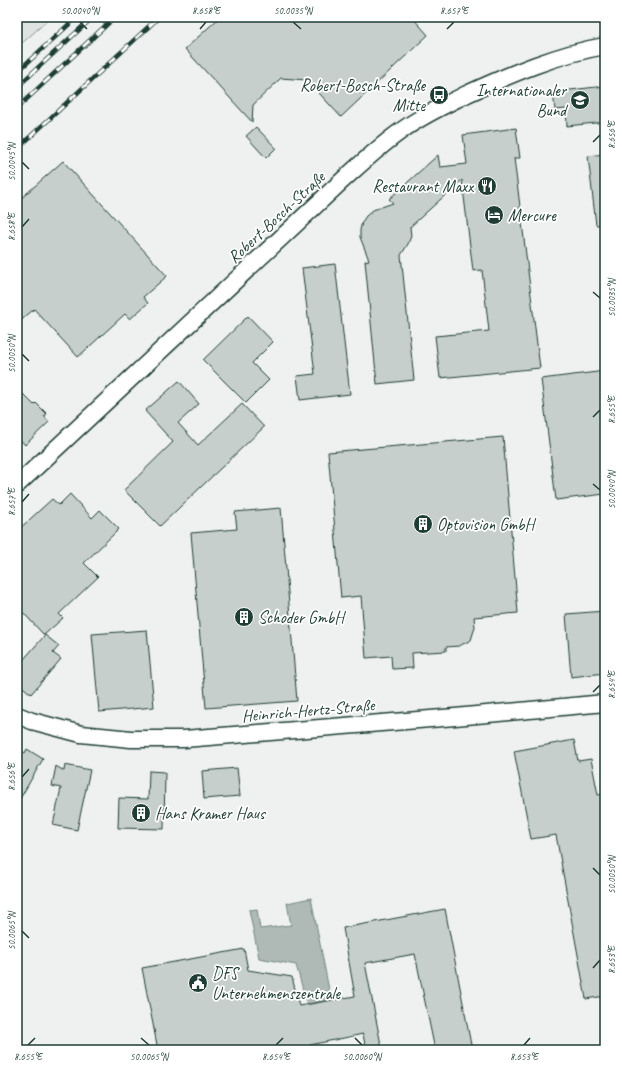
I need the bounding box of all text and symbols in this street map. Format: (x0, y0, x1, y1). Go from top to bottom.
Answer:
text: 50.0040°N (61, 4, 101, 17)
text: 8.658°E (192, 4, 222, 17)
text: 50.0035°N (274, 4, 314, 17)
text: 8.657°E (440, 4, 470, 17)
place label: Robert-Bosch-Straße Mitte (300, 75, 426, 116)
place label: Internationaler Bund (476, 80, 569, 121)
bus stop icon: Robert-Bosch-Straße Mitte (428, 84, 450, 106)
school or university icon: Internationaler Bund (569, 89, 591, 111)
text: 8.656°E (605, 119, 618, 149)
text: 50.0045°N (5, 141, 18, 181)
street label: Robert-Bosch-Straße (223, 166, 330, 268)
restaurant icon: Restaurant Maxx (476, 175, 498, 197)
place label: Restaurant Maxx (372, 176, 474, 197)
hotel icon: Mercure (483, 204, 505, 226)
place label: Mercure (508, 205, 557, 226)
text: 8.658°E (5, 211, 18, 241)
text: 50.0035°N (605, 277, 618, 317)
text: 50.0050°N (5, 333, 18, 373)
text: 8.655°E (605, 394, 618, 424)
text: 50.0040°N (605, 469, 618, 509)
text: 8.657°E (5, 486, 18, 516)
building icon: Optovision GmbH (412, 513, 434, 535)
place label: Optovision GmbH (437, 514, 536, 535)
building icon: Schoder GmbH (233, 606, 255, 628)
place label: Schoder GmbH (258, 607, 346, 628)
text: 8.654°E (605, 669, 618, 699)
street label: Heinrich-Hertz-Straße (241, 694, 377, 727)
text: 8.656°E (5, 761, 18, 791)
building icon: Hans Kramer Haus (130, 802, 152, 824)
place label: Hans Kramer Haus (155, 803, 267, 824)
text: 50.0050°N (605, 854, 618, 894)
text: 50.0065°N (5, 910, 18, 950)
text: 8.653°E (605, 944, 618, 974)
place label: DFS Unternehmenszentrale (212, 963, 341, 1004)
public building icon: DFS Unternehmenszentrale (187, 972, 209, 994)
text: 8.655°E (14, 1050, 44, 1063)
text: 50.0065°N (130, 1050, 170, 1063)
text: 8.654°E (262, 1050, 292, 1063)
text: 50.0060°N (343, 1050, 383, 1063)
text: 8.653°E (510, 1050, 540, 1063)

